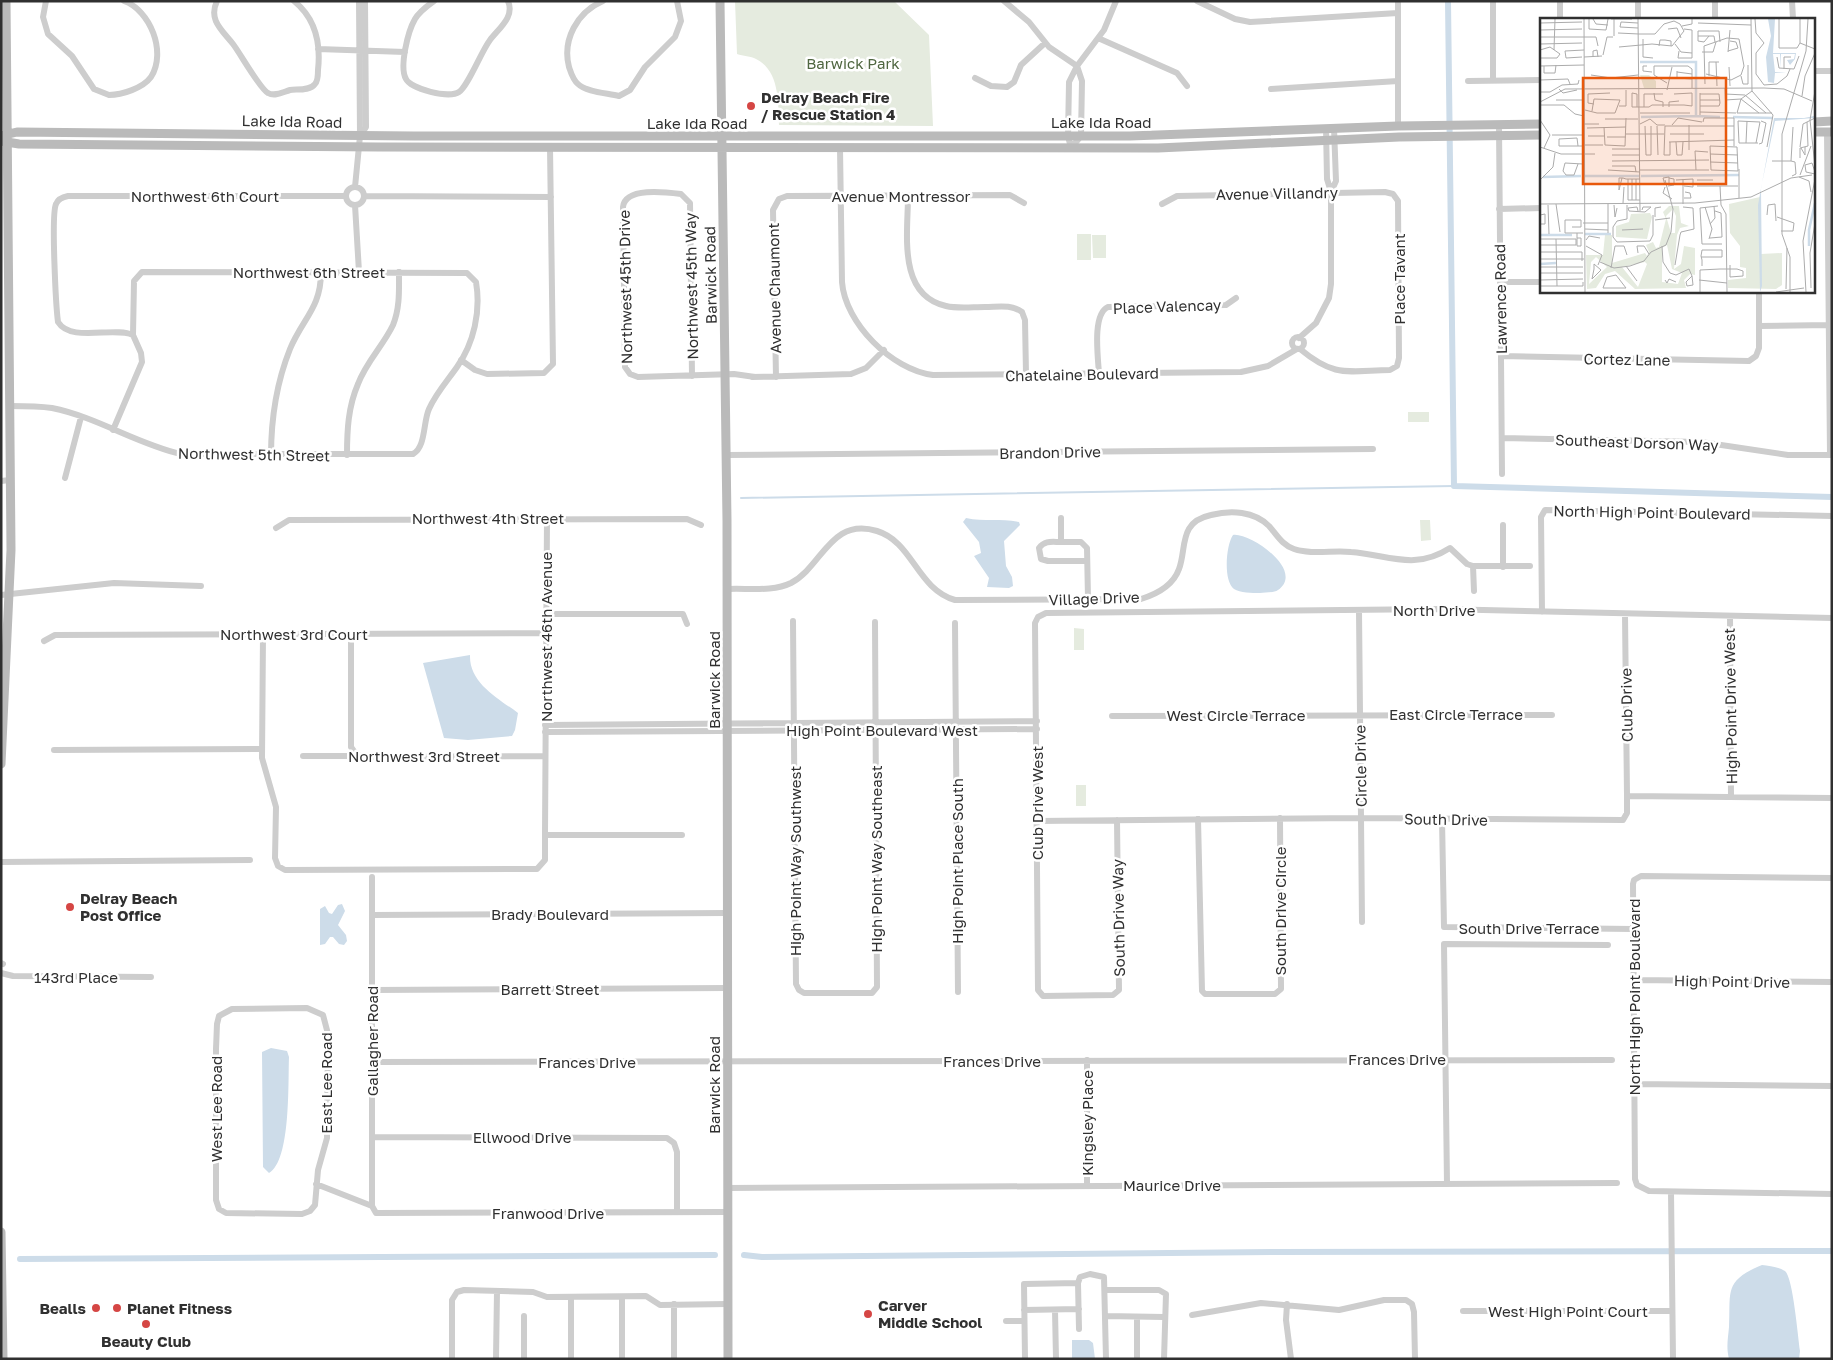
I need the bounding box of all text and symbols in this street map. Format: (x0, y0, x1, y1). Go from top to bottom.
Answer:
inset map (1540, 18, 1816, 292)
park label: Barwick Park (806, 54, 900, 72)
place label: Delray Beach Fire / Rescue Station 4 (761, 88, 895, 123)
marker: Delray Beach Fire / Rescue Station 4 (745, 100, 757, 112)
street label: Lake Ida Road (241, 111, 343, 131)
street label: Lake Ida Road (1051, 113, 1151, 131)
street label: Lake Ida Road (647, 114, 747, 132)
street label: Avenue Villandry (1216, 183, 1339, 203)
street label: Northwest 6th Court (131, 187, 279, 205)
street label: Avenue Montressor (832, 187, 971, 205)
street label: Northwest 45th Drive (615, 210, 635, 364)
street label: Northwest 45th Way (681, 212, 701, 360)
street label: Avenue Chaumont (764, 222, 784, 354)
street label: Barwick Road (700, 226, 720, 324)
street label: Place Tavant (1390, 233, 1408, 325)
street label: Lawrence Road (1490, 244, 1510, 354)
street label: Northwest 6th Street (233, 263, 385, 281)
street label: Place Valencay (1112, 295, 1222, 317)
street label: Cortez Lane (1584, 349, 1671, 369)
street label: Chatelaine Boulevard (1005, 364, 1159, 384)
street label: Southeast Dorson Way (1555, 430, 1720, 454)
street label: Brandon Drive (999, 442, 1101, 462)
street label: Northwest 5th Street (178, 444, 330, 464)
street label: North High Point Boulevard (1553, 501, 1751, 523)
street label: Northwest 4th Street (412, 509, 564, 527)
street label: Northwest 46th Avenue (537, 552, 555, 722)
street label: Village Drive (1048, 587, 1140, 609)
street label: North Drive (1393, 601, 1476, 619)
street label: Northwest 3rd Court (220, 625, 368, 643)
street label: High Point Drive West (1720, 628, 1740, 784)
street label: Barwick Road (705, 631, 723, 729)
street label: Club Drive (1616, 667, 1636, 742)
street label: East Circle Terrace (1389, 705, 1523, 723)
street label: West Circle Terrace (1167, 706, 1306, 724)
street label: High Point Boulevard West (786, 721, 978, 739)
street label: Circle Drive (1350, 724, 1370, 807)
street label: Club Drive West (1028, 746, 1046, 860)
street label: Northwest 3rd Street (348, 747, 500, 765)
street label: High Point Way Southeast (867, 765, 885, 953)
street label: High Point Way Southwest (786, 766, 804, 956)
street label: High Point Place South (948, 778, 966, 944)
street label: South Drive (1404, 809, 1488, 829)
street label: South Drive Circle (1271, 846, 1289, 976)
street label: South Drive Way (1108, 858, 1128, 977)
place label: Delray Beach Post Office (80, 889, 177, 924)
street label: North High Point Boulevard (1625, 898, 1643, 1096)
marker: Delray Beach Post Office (64, 901, 76, 913)
street label: Brady Boulevard (491, 905, 609, 923)
street label: South Drive Terrace (1458, 919, 1600, 937)
street label: 143rd Place (34, 968, 118, 986)
street label: High Point Drive (1674, 971, 1791, 991)
street label: Barrett Street (501, 980, 599, 998)
street label: Gallagher Road (363, 986, 381, 1096)
street label: East Lee Road (317, 1032, 335, 1134)
street label: Barwick Road (705, 1036, 723, 1134)
street label: Frances Drive (1348, 1050, 1446, 1068)
street label: Frances Drive (943, 1052, 1041, 1070)
street label: Frances Drive (538, 1053, 636, 1071)
street label: West Lee Road (207, 1056, 225, 1162)
street label: Kingsley Place (1078, 1070, 1096, 1176)
street label: Ellwood Drive (473, 1128, 572, 1146)
street label: Maurice Drive (1123, 1176, 1221, 1194)
street label: Franwood Drive (492, 1204, 604, 1222)
place label: Carver Middle School (878, 1296, 982, 1331)
place label: Bealls (39, 1299, 86, 1317)
place label: Planet Fitness (127, 1299, 232, 1317)
marker: Bealls (90, 1302, 102, 1314)
marker: Planet Fitness (111, 1302, 123, 1314)
street label: West High Point Court (1488, 1302, 1648, 1320)
marker: Carver Middle School (862, 1308, 874, 1320)
marker: Beauty Club (140, 1318, 152, 1330)
place label: Beauty Club (101, 1332, 191, 1350)

